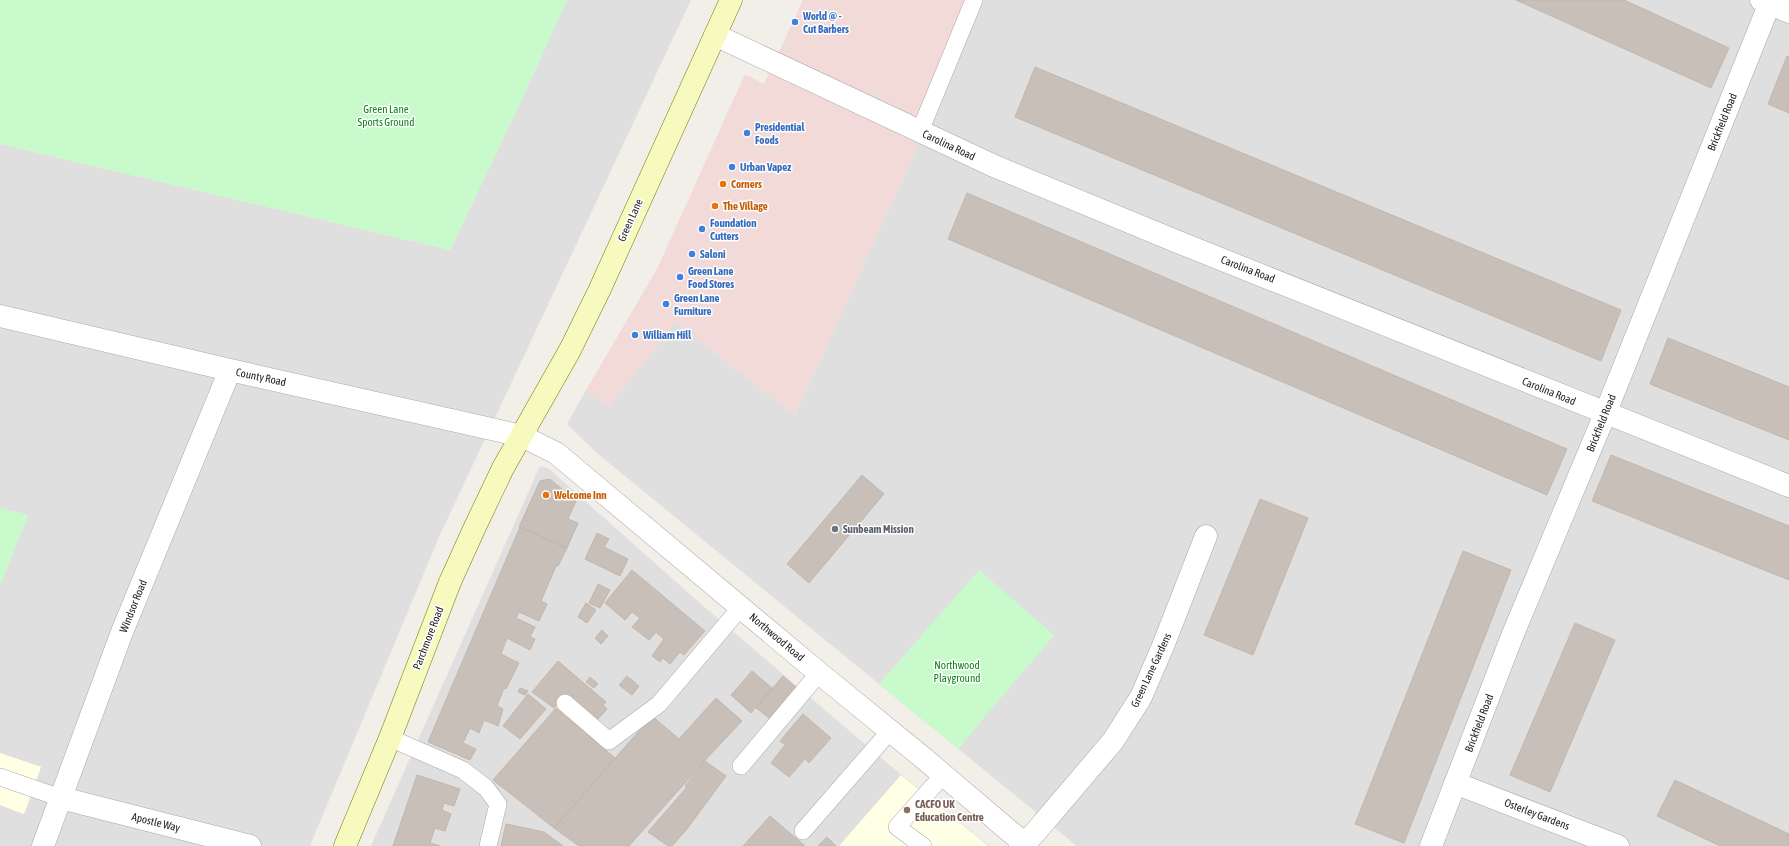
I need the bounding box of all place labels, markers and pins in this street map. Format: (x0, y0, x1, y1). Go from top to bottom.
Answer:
place label: World @ - Cut Barbers (802, 10, 849, 35)
marker: World @ - Cut Barbers (790, 17, 800, 27)
place label: Presidential Foods (755, 121, 805, 146)
marker: Presidential Foods (742, 128, 752, 138)
place label: Urban Vapez (740, 161, 791, 173)
marker: Urban Vapez (727, 162, 737, 172)
place label: Corners (731, 178, 762, 190)
marker: Corners (718, 179, 728, 189)
place label: The Village (723, 200, 768, 212)
marker: The Village (710, 201, 720, 211)
place label: Foundation Cutters (710, 217, 757, 242)
marker: Foundation Cutters (697, 224, 707, 234)
place label: Saloni (700, 248, 726, 260)
marker: Saloni (687, 249, 697, 259)
place label: Green Lane Food Stores (688, 265, 734, 290)
marker: Green Lane Food Stores (675, 272, 685, 282)
place label: Green Lane Furniture (674, 292, 720, 317)
marker: Green Lane Furniture (661, 299, 671, 309)
place label: William Hill (642, 329, 692, 341)
marker: William Hill (630, 330, 640, 340)
place label: Welcome Inn (553, 489, 607, 501)
marker: Welcome Inn (541, 490, 551, 500)
place label: Sunbeam Mission (843, 523, 914, 535)
marker: Sunbeam Mission (830, 524, 840, 534)
place label: CACFO UK Education Centre (915, 798, 984, 823)
marker: CACFO UK Education Centre (902, 805, 912, 815)

